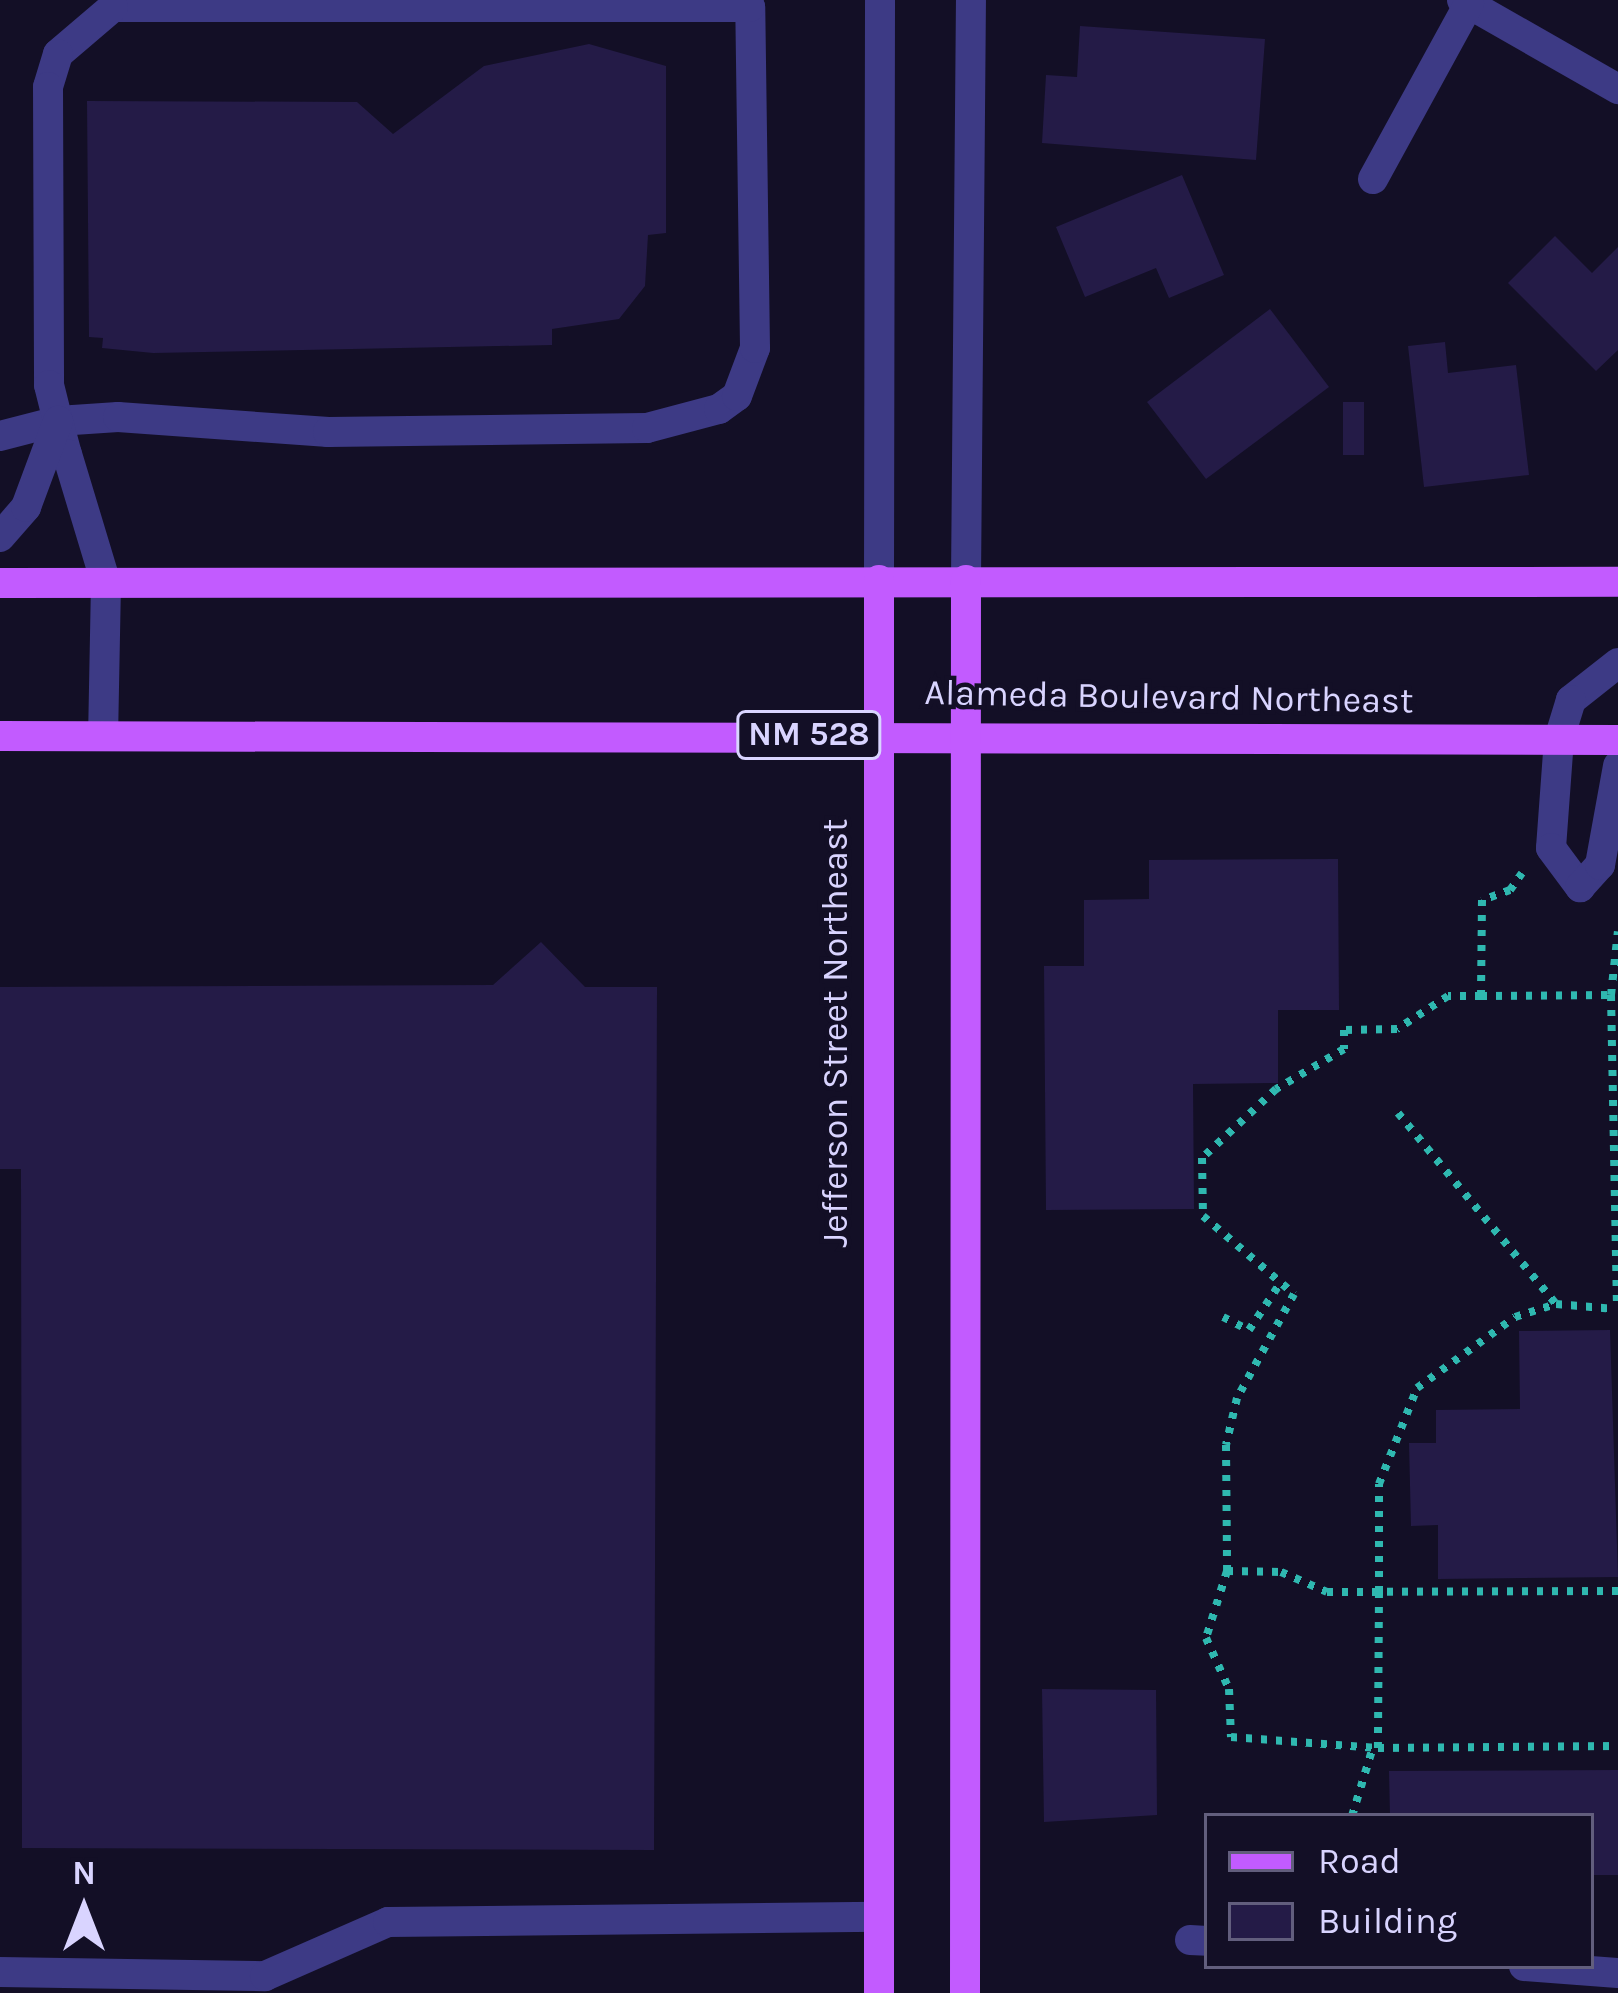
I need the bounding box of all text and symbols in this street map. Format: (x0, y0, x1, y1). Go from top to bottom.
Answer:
street label: Alameda Boulevard Northeast (924, 671, 1414, 723)
road number: NM 528 (734, 708, 884, 762)
street label: Jefferson Street Northeast (814, 819, 858, 1247)
legend (1204, 1813, 1594, 1969)
text: Road (1318, 1840, 1401, 1882)
north arrow (24, 1849, 144, 1969)
text: N (72, 1854, 96, 1892)
text: Building (1318, 1900, 1457, 1942)

